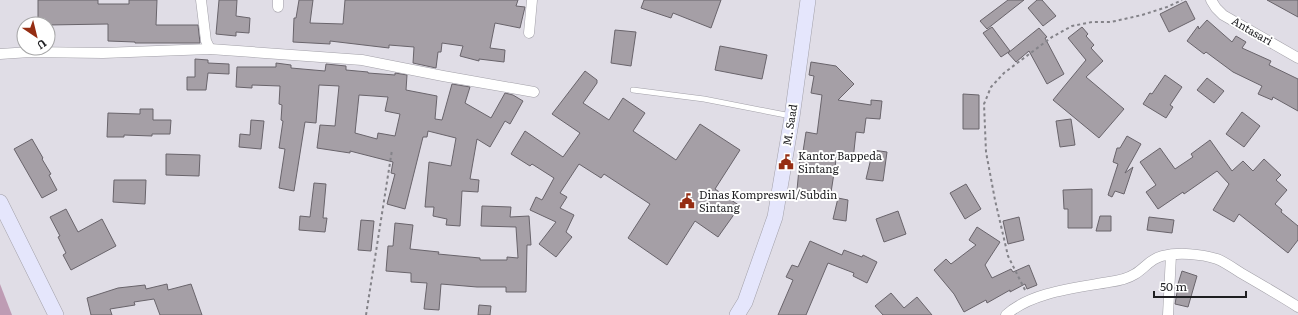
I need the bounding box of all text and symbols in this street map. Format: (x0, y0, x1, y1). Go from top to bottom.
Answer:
street label: Antasari (1229, 12, 1276, 48)
north arrow (16, 16, 56, 56)
text: U (34, 36, 50, 54)
street label: M. Saad (778, 103, 800, 147)
place label: Kantor Bappeda Sintang (798, 147, 882, 176)
public building icon: Kantor Bappeda Sintang (777, 153, 795, 171)
place label: Dinas Kompreswil/Subdin Sintang (699, 186, 837, 215)
public building icon: Dinas Kompreswil/Subdin Sintang (678, 192, 696, 210)
scale bar (1154, 273, 1246, 299)
text: 50 m (1160, 277, 1187, 295)

